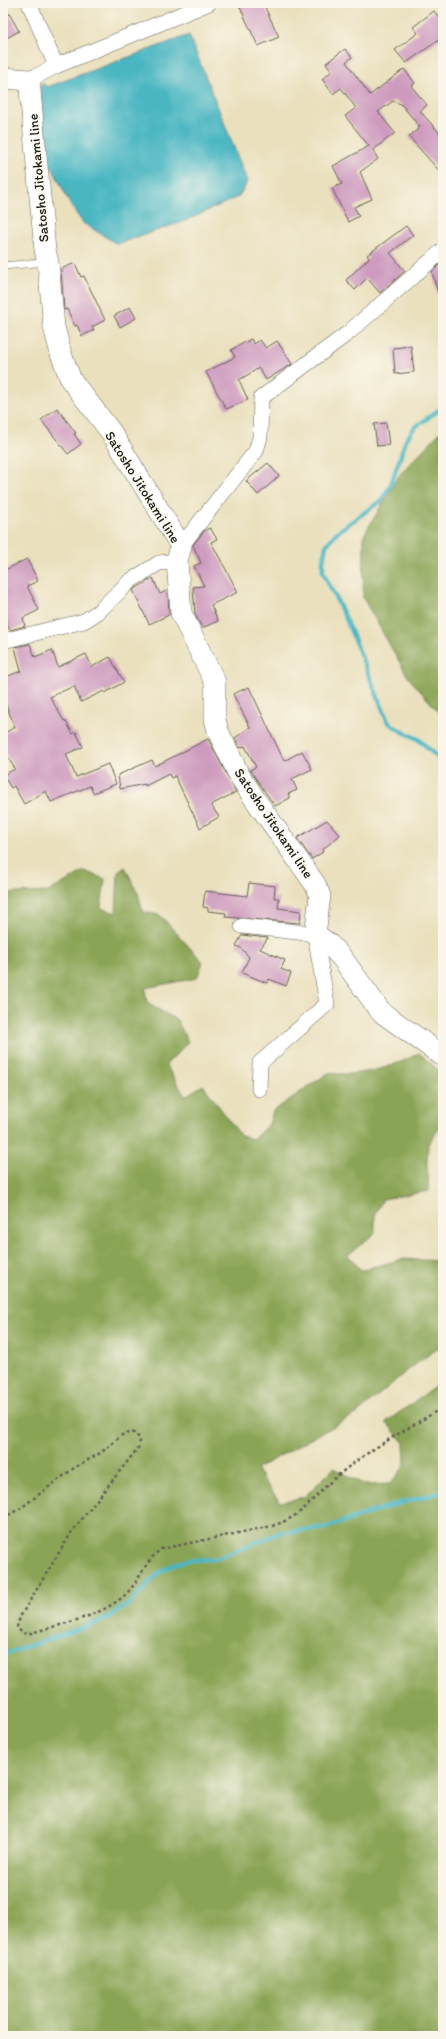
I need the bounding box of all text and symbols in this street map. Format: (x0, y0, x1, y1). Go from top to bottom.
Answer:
street label: Satosho Jitokami line (24, 113, 53, 243)
street label: Satosho Jitokami line (101, 428, 184, 547)
street label: Satosho Jitokami line (230, 765, 317, 882)

